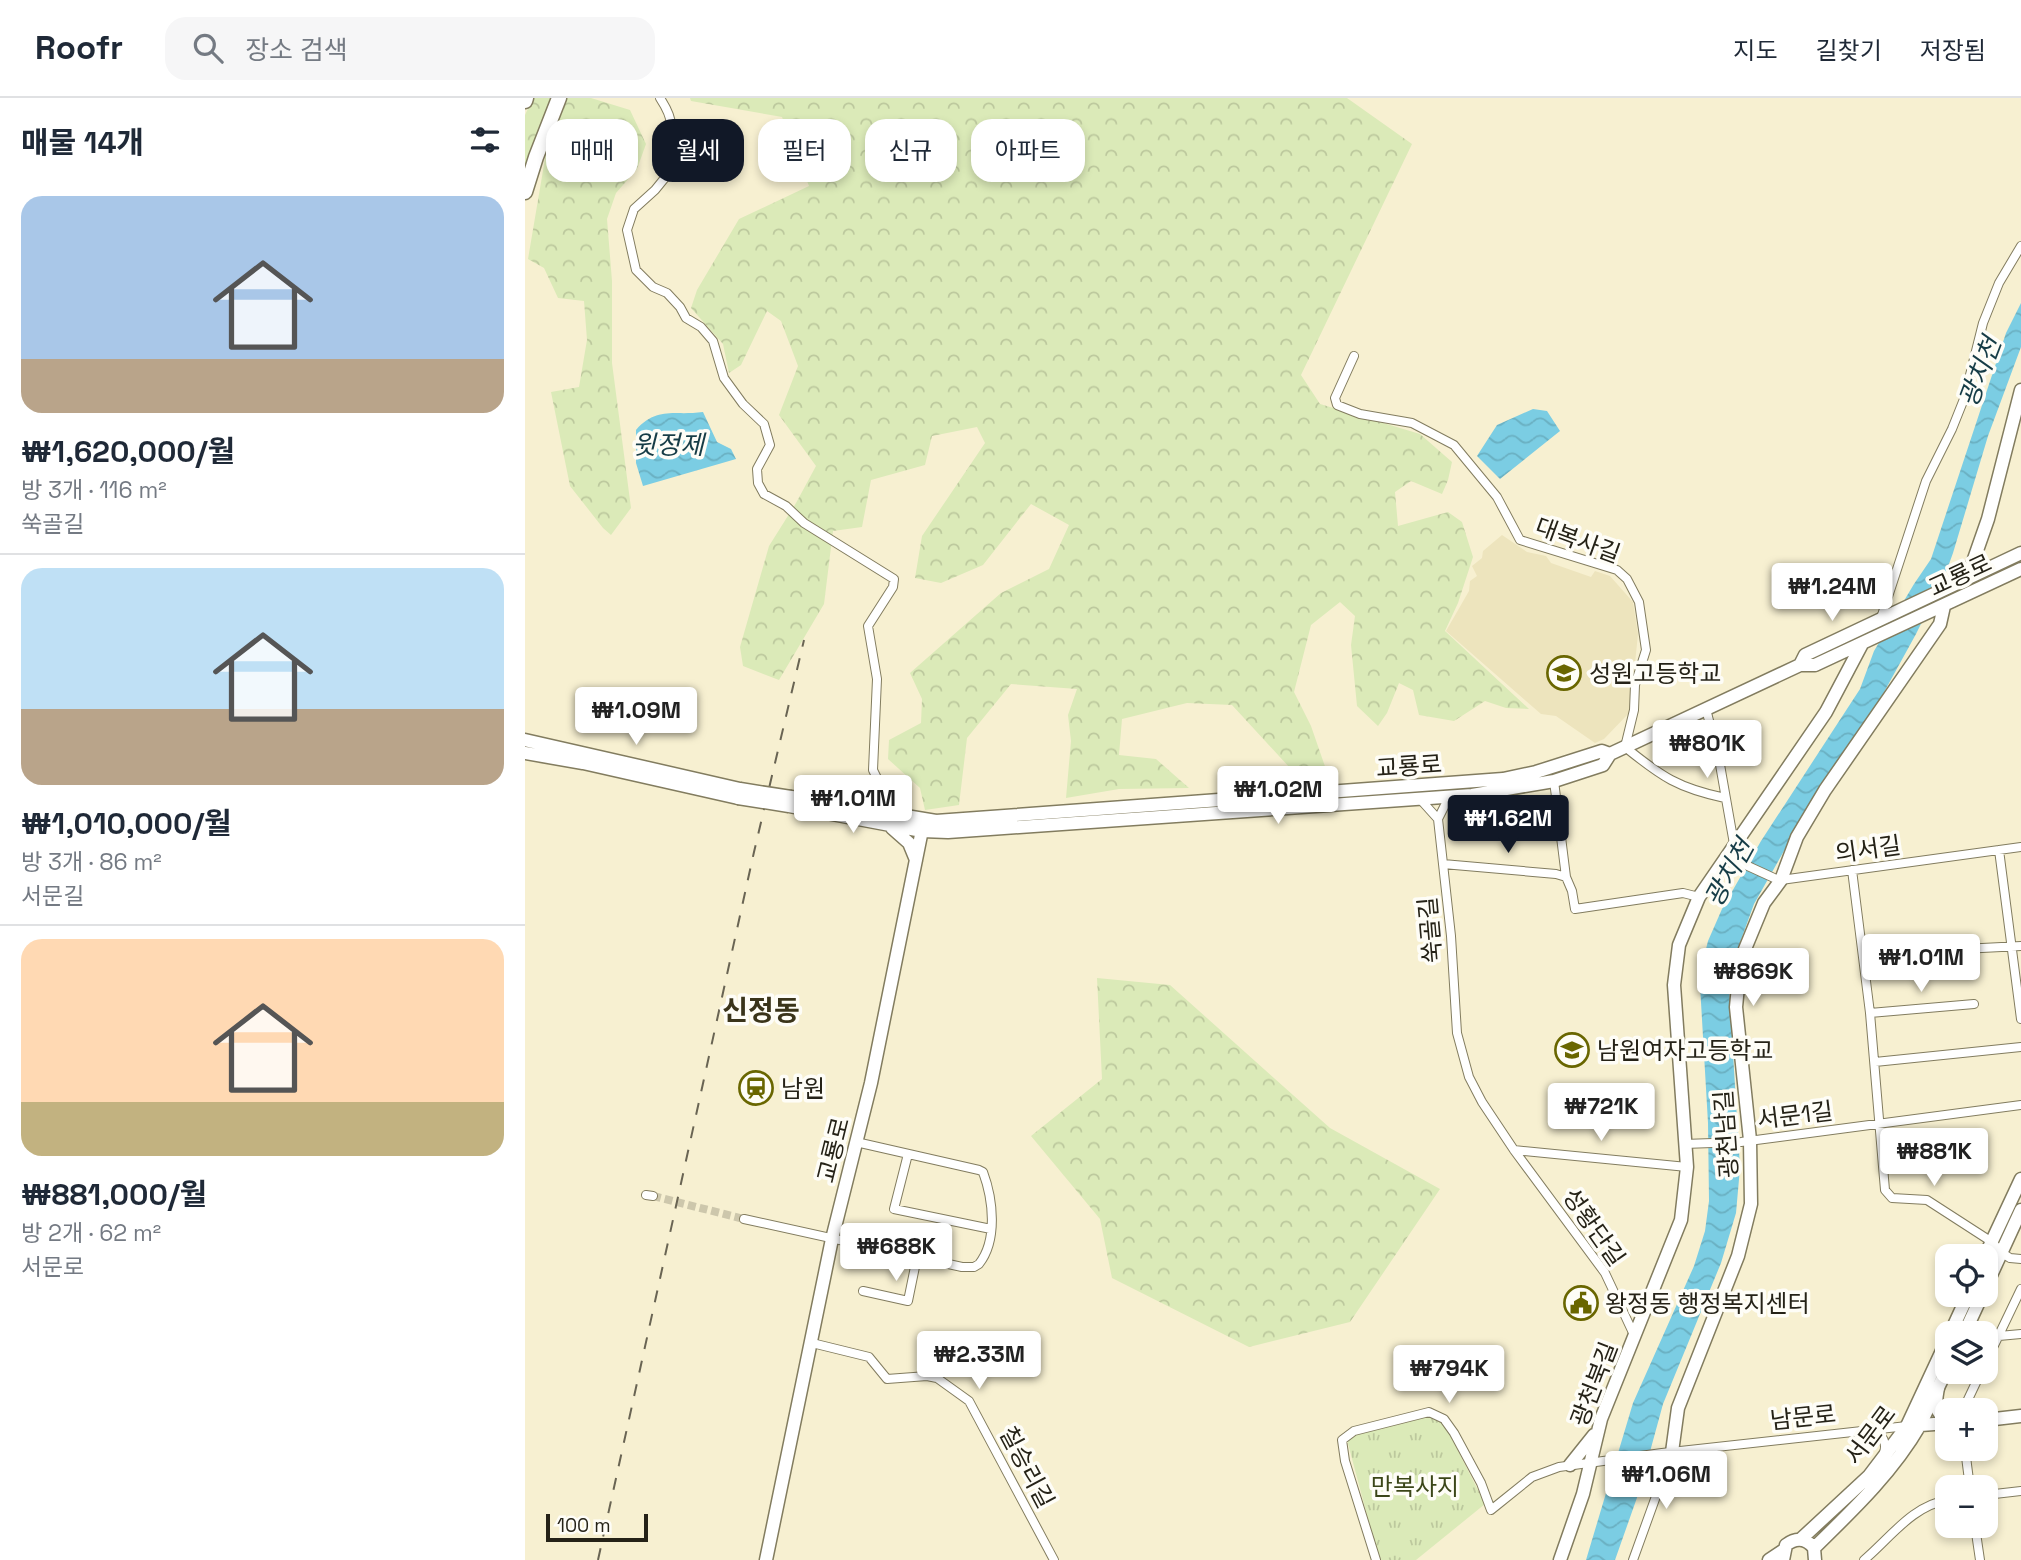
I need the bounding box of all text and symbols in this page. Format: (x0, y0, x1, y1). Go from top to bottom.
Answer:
search box (165, 17, 655, 80)
text: Roofr (35, 27, 123, 69)
icon: search (189, 29, 227, 67)
text: 장소 검색 (245, 33, 348, 67)
text: 지도 (1733, 35, 1778, 66)
text: 길찾기 (1816, 35, 1882, 66)
text: 저장됨 (1920, 35, 1986, 66)
chip: 매매 (546, 119, 638, 182)
chip: 월세 (652, 119, 744, 182)
chip: 필터 (758, 119, 851, 182)
chip: 신규 (865, 119, 957, 182)
chip: 아파트 (971, 119, 1085, 182)
icon: filters (466, 121, 504, 159)
text: 매물 14개 (21, 123, 144, 162)
icon: home (200, 242, 326, 368)
water label: 광치천 (1951, 330, 2010, 412)
water label: 윗정제 (632, 428, 707, 462)
text: ₩1,620,000/월 (21, 432, 235, 471)
text: 방 3개 · 116 m² (21, 475, 167, 505)
text: 쑥골길 (21, 509, 84, 539)
street label: 대복사길 (1531, 510, 1625, 570)
street label: 교룡로 (1923, 547, 1997, 603)
pin: ₩1.24M (1775, 564, 1889, 623)
text: ₩1.24M (1788, 571, 1876, 601)
icon: home (200, 614, 326, 740)
school or university icon: 성원고등학교 (1545, 654, 1583, 692)
place label: 성원고등학교 (1589, 658, 1721, 689)
pin: ₩1.09M (579, 688, 693, 747)
text: ₩1.09M (591, 695, 681, 725)
pin: ₩801K (1658, 720, 1756, 780)
text: ₩801K (1669, 728, 1745, 758)
street label: 교룡로 (1375, 748, 1443, 784)
pin: ₩1.02M (1221, 766, 1335, 826)
text: ₩1.02M (1233, 774, 1323, 804)
pin: ₩1.01M (796, 776, 910, 835)
text: ₩1.01M (810, 783, 896, 813)
pin: ₩1.62M (1451, 796, 1565, 855)
text: ₩1.62M (1464, 803, 1552, 833)
text: ₩1,010,000/월 (21, 804, 232, 843)
street label: 의서길 (1833, 829, 1903, 869)
water label: 광치천 (1697, 831, 1763, 913)
text: 방 3개 · 86 m² (21, 847, 162, 877)
text: 서문길 (21, 881, 84, 911)
street label: 쑥골길 (1412, 896, 1448, 964)
pin: ₩1.01M (1864, 934, 1978, 994)
text: ₩1.01M (1878, 942, 1964, 972)
pin: ₩869K (1704, 948, 1802, 1008)
text: ₩869K (1713, 956, 1793, 986)
icon: home (200, 985, 326, 1111)
district label: 신정동 (722, 992, 800, 1028)
school or university icon: 남원여자고등학교 (1553, 1031, 1591, 1069)
place label: 남원여자고등학교 (1597, 1035, 1774, 1066)
station icon: 남원 (737, 1069, 775, 1107)
place label: 남원 (781, 1073, 825, 1104)
pin: ₩721K (1552, 1084, 1650, 1143)
street label: 광천남길 (1707, 1089, 1745, 1179)
text: ₩721K (1564, 1091, 1638, 1121)
street label: 서문1길 (1755, 1095, 1835, 1135)
street label: 교룡로 (810, 1114, 856, 1186)
pin: ₩881K (1885, 1128, 1983, 1188)
text: ₩881K (1896, 1136, 1972, 1166)
text: ₩881,000/월 (21, 1175, 207, 1214)
street label: 성황단길 (1556, 1182, 1632, 1272)
text: 방 2개 · 62 m² (21, 1218, 161, 1248)
pin: ₩688K (847, 1224, 945, 1283)
text: ₩688K (856, 1231, 936, 1261)
map controls (1935, 1244, 1998, 1538)
button: locate (1935, 1244, 1998, 1307)
text: 서문로 (21, 1252, 84, 1282)
public building icon: 왕정동 행정복지센터 (1562, 1284, 1600, 1322)
place label: 왕정동 행정복지센터 (1605, 1288, 1810, 1319)
button: layers (1935, 1321, 1998, 1384)
pin: ₩2.33M (922, 1332, 1036, 1391)
street label: 광천북길 (1564, 1337, 1624, 1431)
text: ₩2.33M (933, 1339, 1025, 1369)
pin: ₩794K (1400, 1346, 1498, 1405)
text: ₩794K (1409, 1353, 1489, 1383)
street label: 남문로 (1768, 1398, 1838, 1436)
button: + (1935, 1398, 1998, 1461)
street label: 서문로 (1838, 1399, 1902, 1471)
street label: 칠승리길 (993, 1421, 1061, 1513)
pin: ₩1.06M (1609, 1452, 1723, 1511)
text: ₩1.06M (1621, 1459, 1711, 1489)
park label: 만복사지 (1371, 1471, 1459, 1502)
button: − (1935, 1475, 1998, 1538)
scale bar (546, 1511, 647, 1543)
text: 100 m (557, 1513, 611, 1538)

